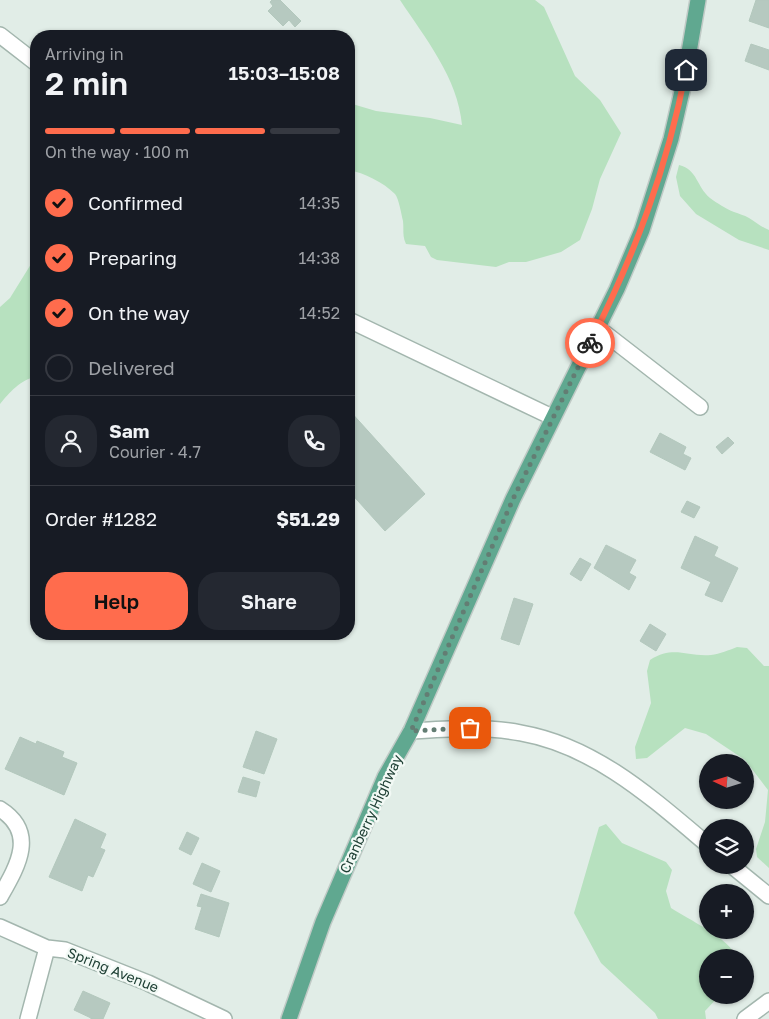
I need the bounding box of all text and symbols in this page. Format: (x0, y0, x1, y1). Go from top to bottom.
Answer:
text: Arriving in (45, 44, 124, 64)
pin (665, 49, 707, 91)
icon: home (672, 56, 700, 84)
text: 15:03–15:08 (229, 61, 340, 84)
text: 2 min (45, 64, 128, 102)
text: On the way · 100 m (45, 142, 189, 162)
icon: check (45, 189, 73, 217)
text: Confirmed (88, 191, 183, 214)
text: 14:35 (299, 193, 340, 213)
icon: check (45, 244, 73, 272)
text: Preparing (88, 246, 177, 269)
text: 14:38 (299, 248, 340, 268)
icon: check (45, 299, 73, 327)
text: On the way (88, 301, 190, 324)
text: 14:52 (299, 303, 340, 323)
courier (565, 318, 615, 368)
icon: bike (576, 329, 604, 357)
text: Delivered (88, 356, 175, 379)
button: person (45, 415, 97, 467)
button: phone (288, 415, 340, 467)
text: Sam (109, 419, 149, 442)
text: Courier · 4.7 (109, 442, 201, 462)
text: Order #1282 (45, 507, 157, 530)
text: $51.29 (276, 507, 340, 530)
button: Help (45, 572, 188, 630)
button: Share (198, 572, 340, 630)
pin (449, 707, 491, 749)
icon: bag (456, 714, 484, 742)
street label: Cranberry Highway (336, 752, 406, 876)
north arrow (699, 754, 754, 809)
map controls (699, 754, 754, 1004)
button: layers (699, 819, 754, 874)
button: + (699, 884, 754, 939)
street label: Spring Avenue (65, 944, 161, 996)
button: − (699, 949, 754, 1004)

